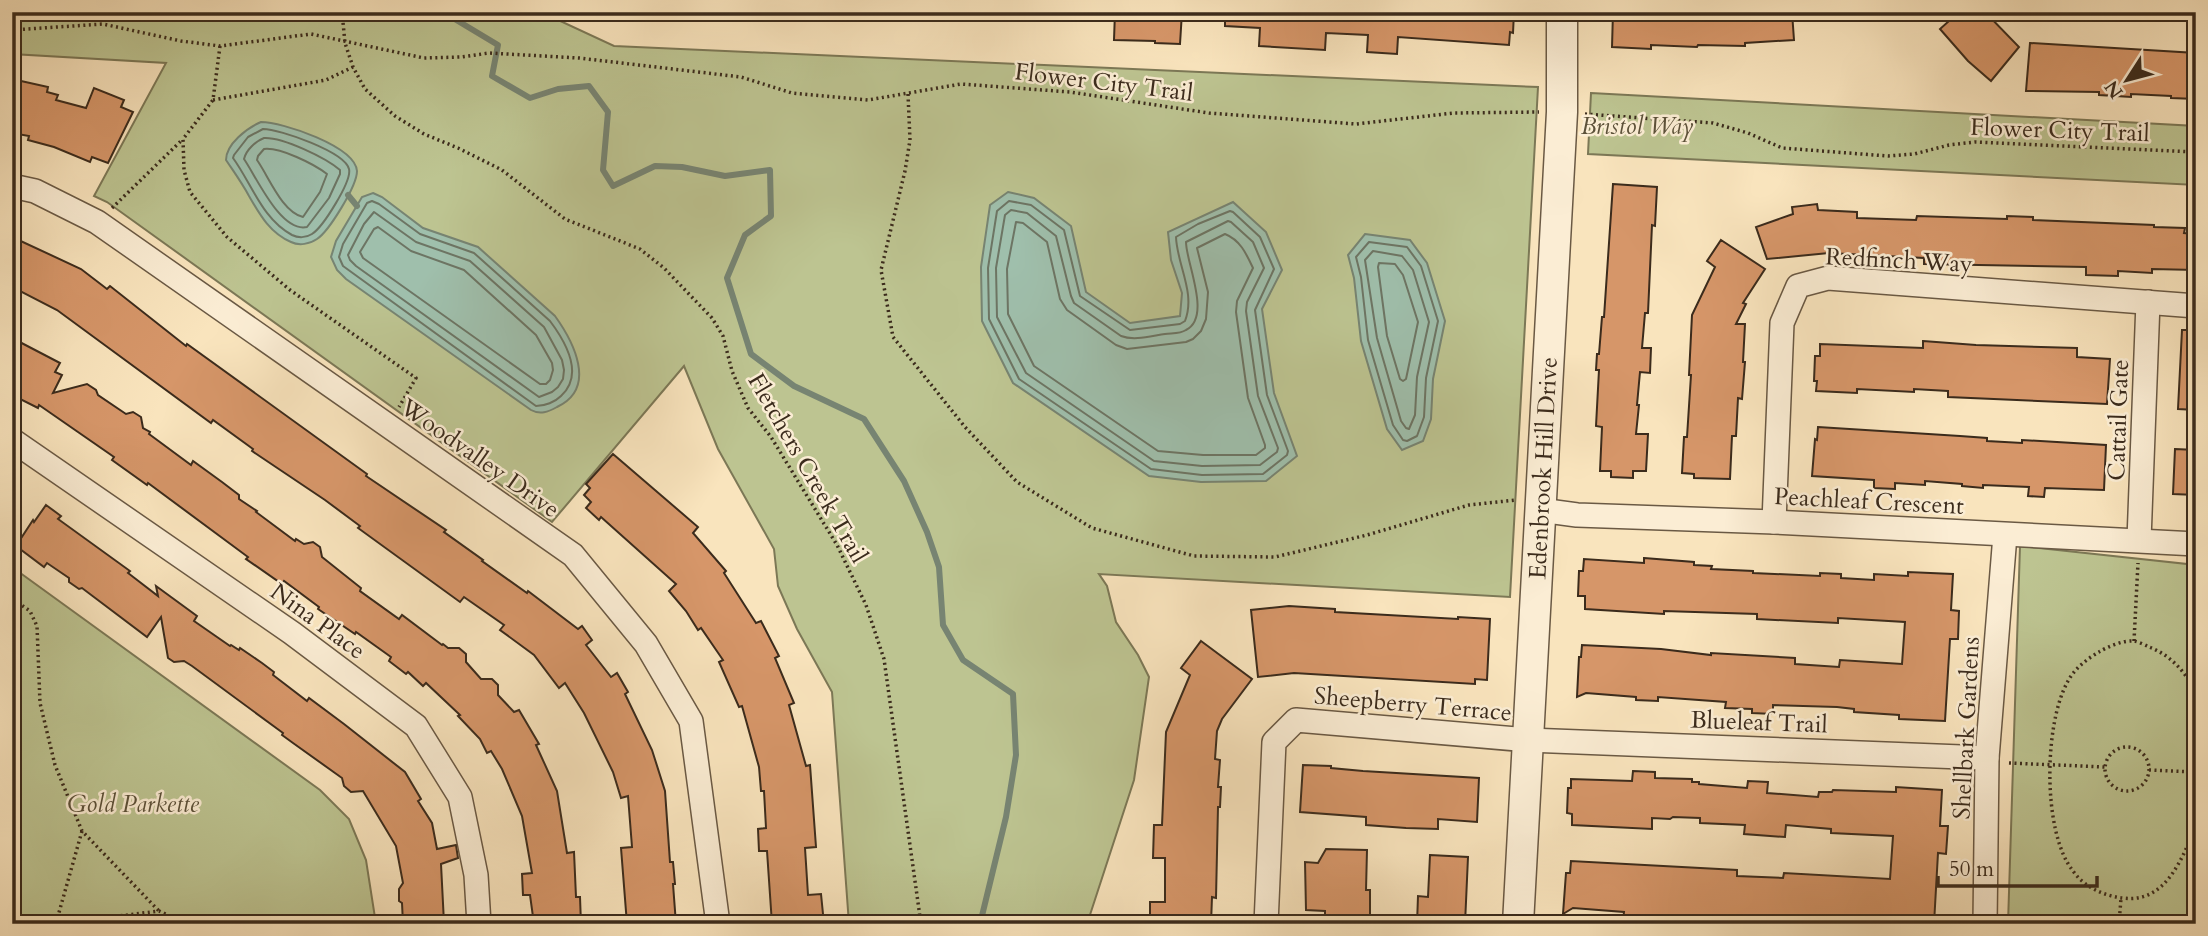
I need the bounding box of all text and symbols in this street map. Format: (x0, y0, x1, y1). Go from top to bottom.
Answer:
north arrow (2092, 46, 2162, 116)
street label: Flower City Trail (1013, 55, 1195, 110)
text: N (2098, 75, 2129, 104)
park label: Bristol Way (1581, 110, 1694, 143)
street label: Flower City Trail (1970, 111, 2150, 150)
street label: Redfinch Way (1824, 240, 1974, 281)
street label: Edenbrook Hill Drive (1521, 356, 1566, 580)
street label: Cattail Gate (2100, 359, 2137, 481)
street label: Fletchers Creek Trail (740, 367, 875, 569)
street label: Woodvalley Drive (392, 390, 566, 526)
street label: Peachleaf Crescent (1773, 480, 1965, 523)
street label: Nina Place (263, 576, 372, 667)
street label: Shellbark Gardens (1945, 636, 1988, 820)
street label: Sheepberry Terrace (1313, 679, 1513, 730)
street label: Blueleaf Trail (1690, 704, 1828, 741)
park label: Gold Parkette (67, 788, 200, 821)
scale bar (1938, 845, 2098, 889)
text: 50 m (1949, 855, 1994, 884)

